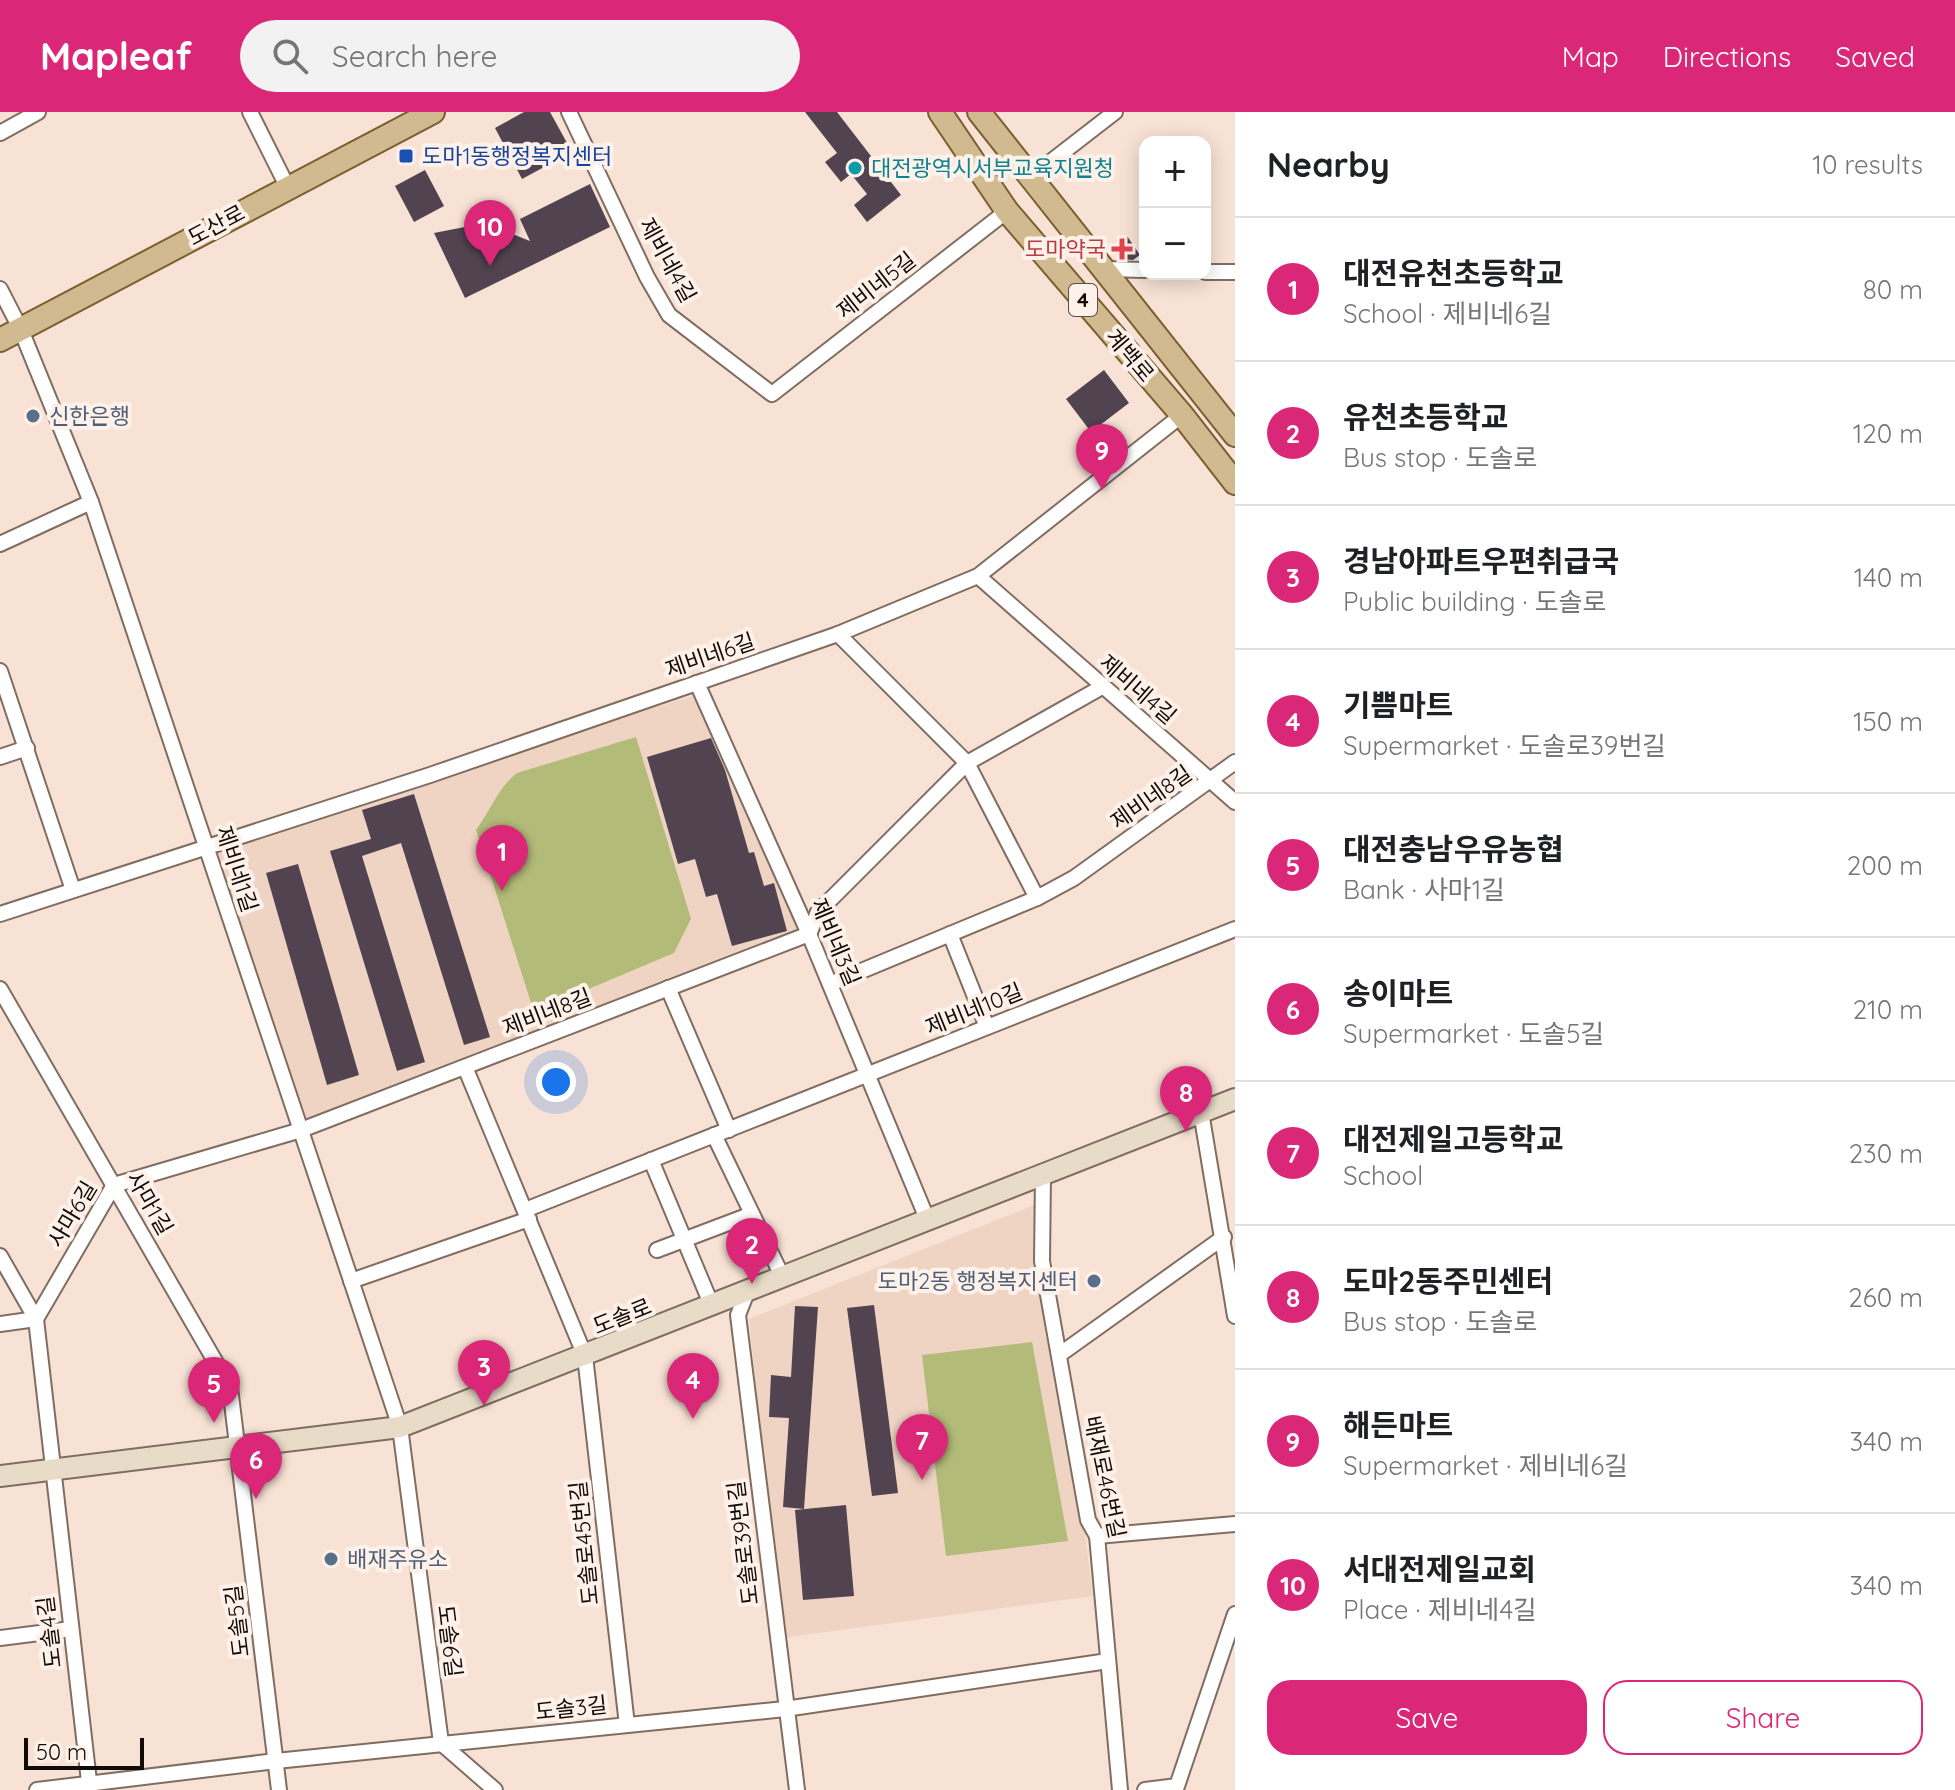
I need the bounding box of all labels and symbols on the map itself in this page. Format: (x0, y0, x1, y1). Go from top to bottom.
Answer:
place label: 도마1동행정복지센터 (422, 142, 612, 170)
marker: 도마1동행정복지센터 (397, 147, 415, 165)
place label: 대전광역시서부교육지원청 (871, 154, 1114, 182)
marker: 대전광역시서부교육지원청 (846, 159, 864, 177)
street label: 도산로 (183, 198, 249, 252)
pin: 10 (464, 200, 516, 266)
street label: 제비네4길 (633, 213, 703, 307)
place label: 도마약국 (1025, 235, 1106, 263)
marker: 도마약국 (1113, 240, 1131, 258)
street label: 제비네5길 (831, 245, 921, 325)
road number: 4 (1069, 284, 1097, 316)
street label: 계백로 (1100, 323, 1160, 387)
place label: 신한은행 (49, 402, 130, 430)
marker: 신한은행 (24, 407, 42, 425)
pin: 9 (1076, 424, 1128, 490)
street label: 제비네6길 (662, 627, 758, 683)
street label: 제비네4길 (1094, 648, 1182, 730)
street label: 제비네8길 (1105, 759, 1197, 835)
street label: 제비네1길 (210, 822, 264, 916)
pin: 1 (476, 825, 528, 891)
street label: 제비네3길 (805, 894, 867, 990)
street label: 제비네10길 (921, 977, 1027, 1041)
street label: 제비네8길 (499, 982, 595, 1042)
your location (536, 1062, 576, 1102)
pin: 8 (1160, 1066, 1212, 1132)
street label: 사마1길 (121, 1166, 179, 1240)
street label: 사마6길 (41, 1176, 103, 1252)
pin: 2 (726, 1218, 778, 1284)
place label: 도마2동 행정복지센터 (878, 1267, 1078, 1295)
marker: 도마2동 행정복지센터 (1085, 1272, 1103, 1290)
street label: 도솔로 (589, 1292, 655, 1340)
pin: 3 (458, 1340, 510, 1406)
pin: 4 (667, 1353, 719, 1419)
pin: 5 (188, 1357, 240, 1423)
street label: 배재로46번길 (1078, 1413, 1132, 1541)
pin: 7 (896, 1414, 948, 1480)
pin: 6 (230, 1433, 282, 1499)
street label: 도솔로45번길 (564, 1479, 604, 1607)
street label: 도솔로39번길 (721, 1479, 765, 1607)
place label: 배재주유소 (347, 1545, 448, 1573)
marker: 배재주유소 (322, 1550, 340, 1568)
street label: 도솔5길 (219, 1583, 255, 1659)
street label: 도솔4길 (31, 1594, 67, 1670)
street label: 도솔6길 (432, 1603, 468, 1679)
street label: 도솔3길 (534, 1690, 608, 1726)
scale bar (24, 1734, 144, 1770)

